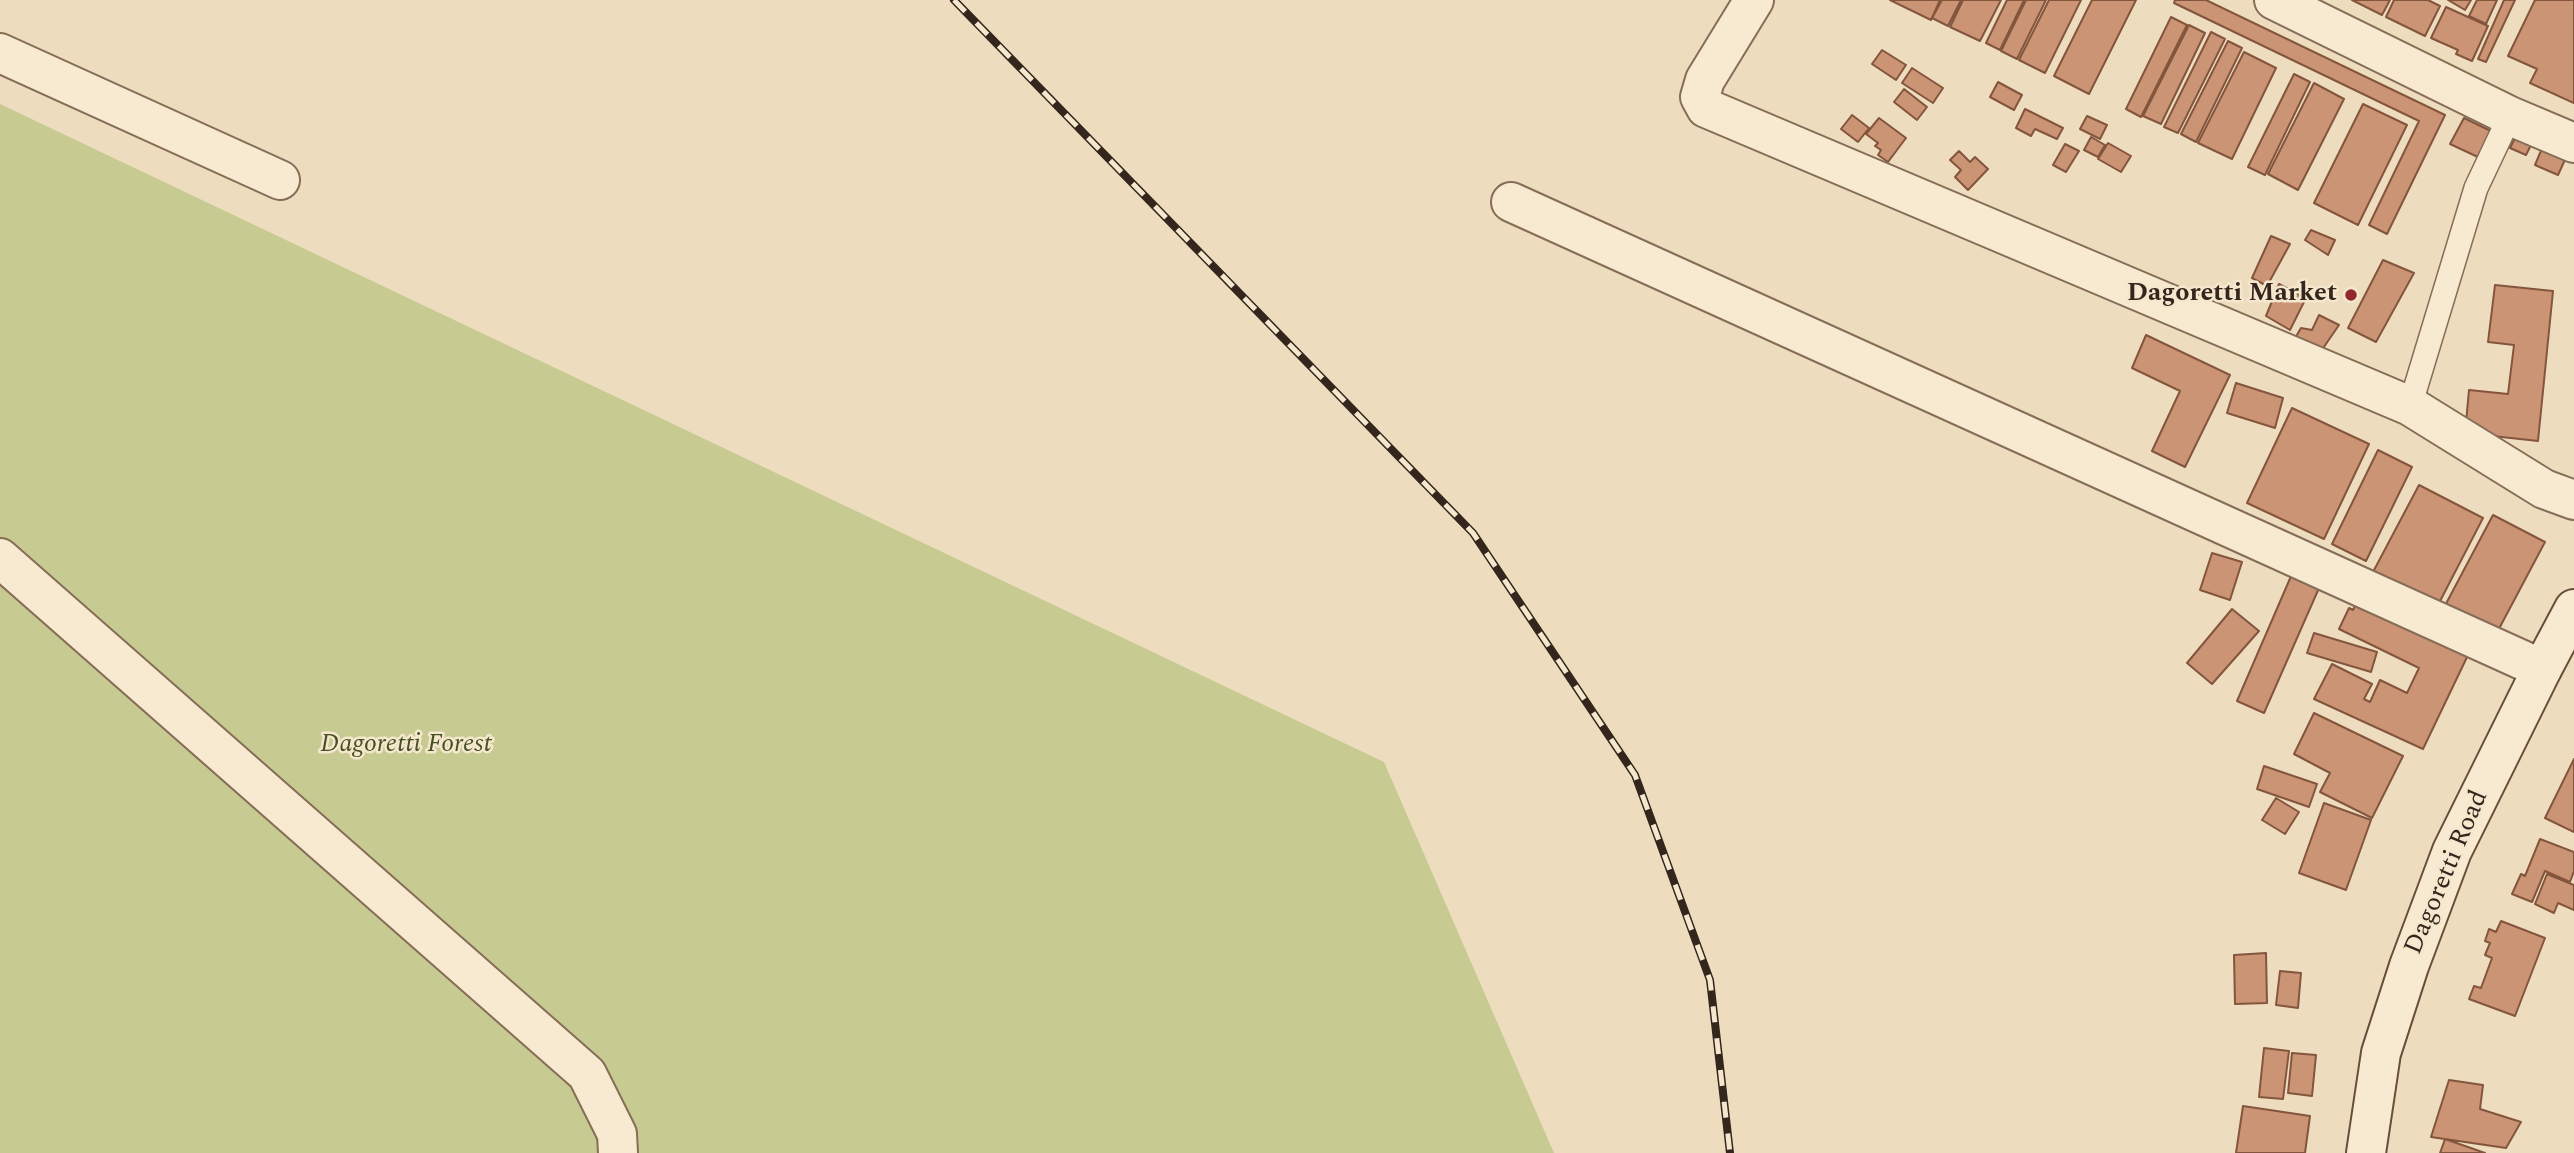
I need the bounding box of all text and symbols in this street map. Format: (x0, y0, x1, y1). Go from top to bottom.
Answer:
place label: Dagoretti Market (2127, 279, 2337, 311)
marker: Dagoretti Market (2343, 287, 2359, 303)
park label: Dagoretti Forest (320, 730, 492, 762)
street label: Dagoretti Road (2399, 786, 2497, 960)

